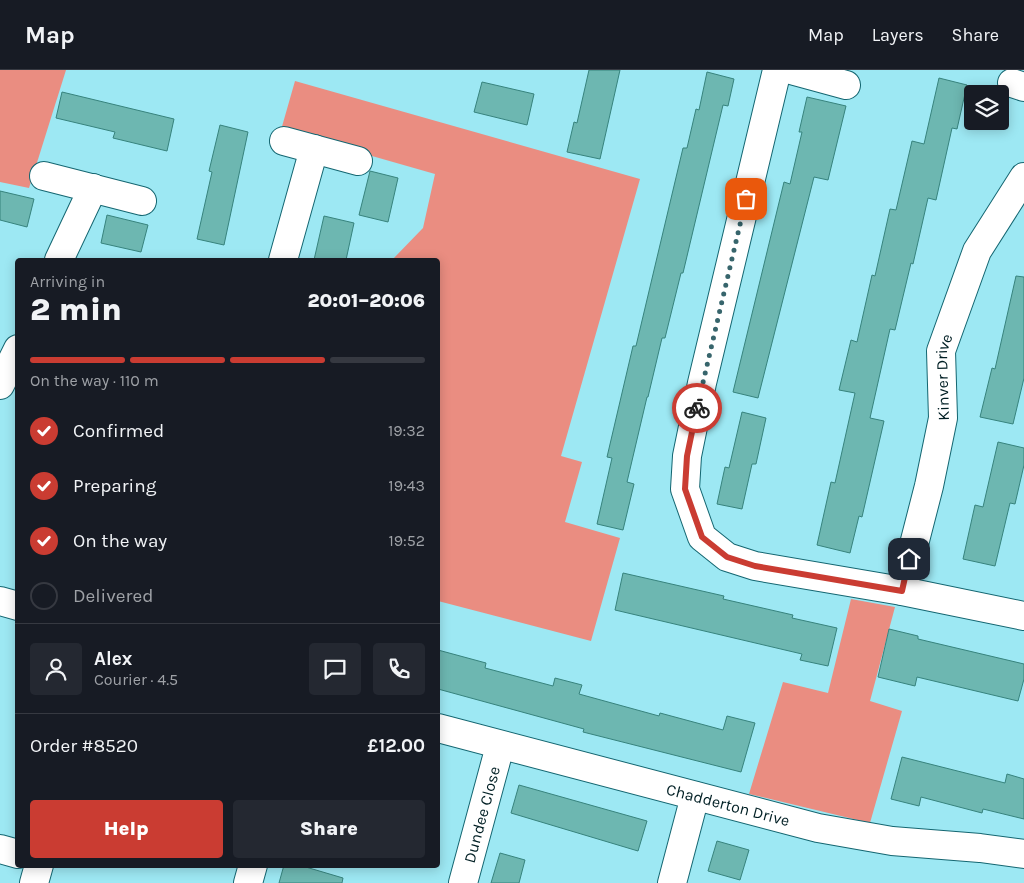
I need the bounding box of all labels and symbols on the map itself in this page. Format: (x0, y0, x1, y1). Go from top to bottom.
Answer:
pin (725, 178, 767, 220)
street label: Kinver Drive (931, 331, 956, 421)
courier (672, 383, 722, 433)
pin (888, 538, 930, 580)
street label: Dundee Close (459, 764, 504, 865)
street label: Chadderton Drive (664, 779, 792, 830)

